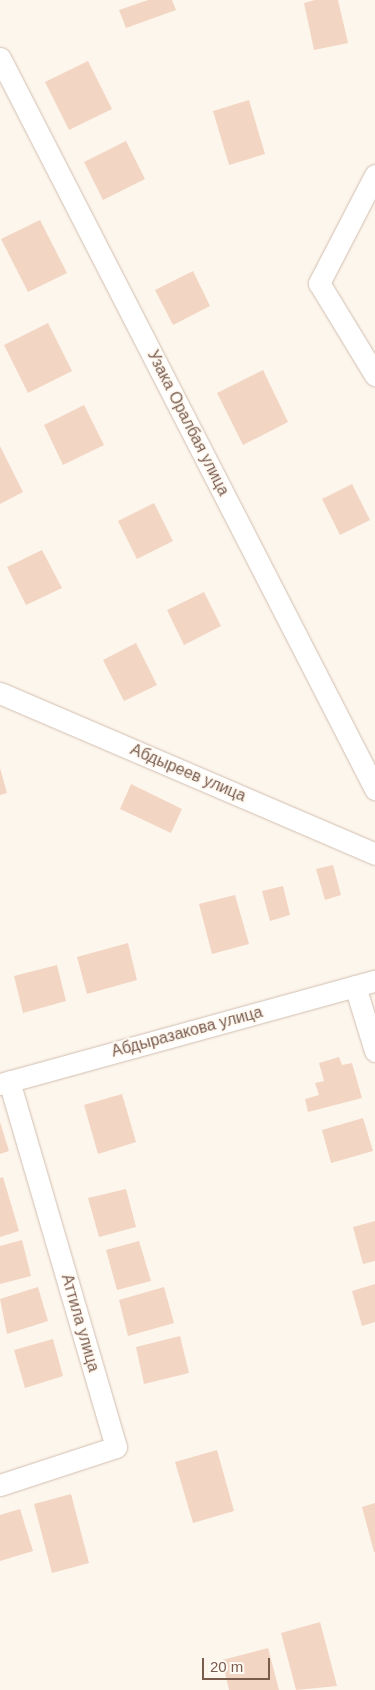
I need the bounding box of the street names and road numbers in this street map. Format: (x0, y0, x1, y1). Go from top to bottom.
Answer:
street label: Узака Оралбая улица (143, 347, 233, 499)
street label: Абдыреев улица (127, 740, 249, 806)
street label: Абдыразакова улица (109, 1003, 265, 1061)
street label: Аттила улица (57, 1272, 103, 1374)

